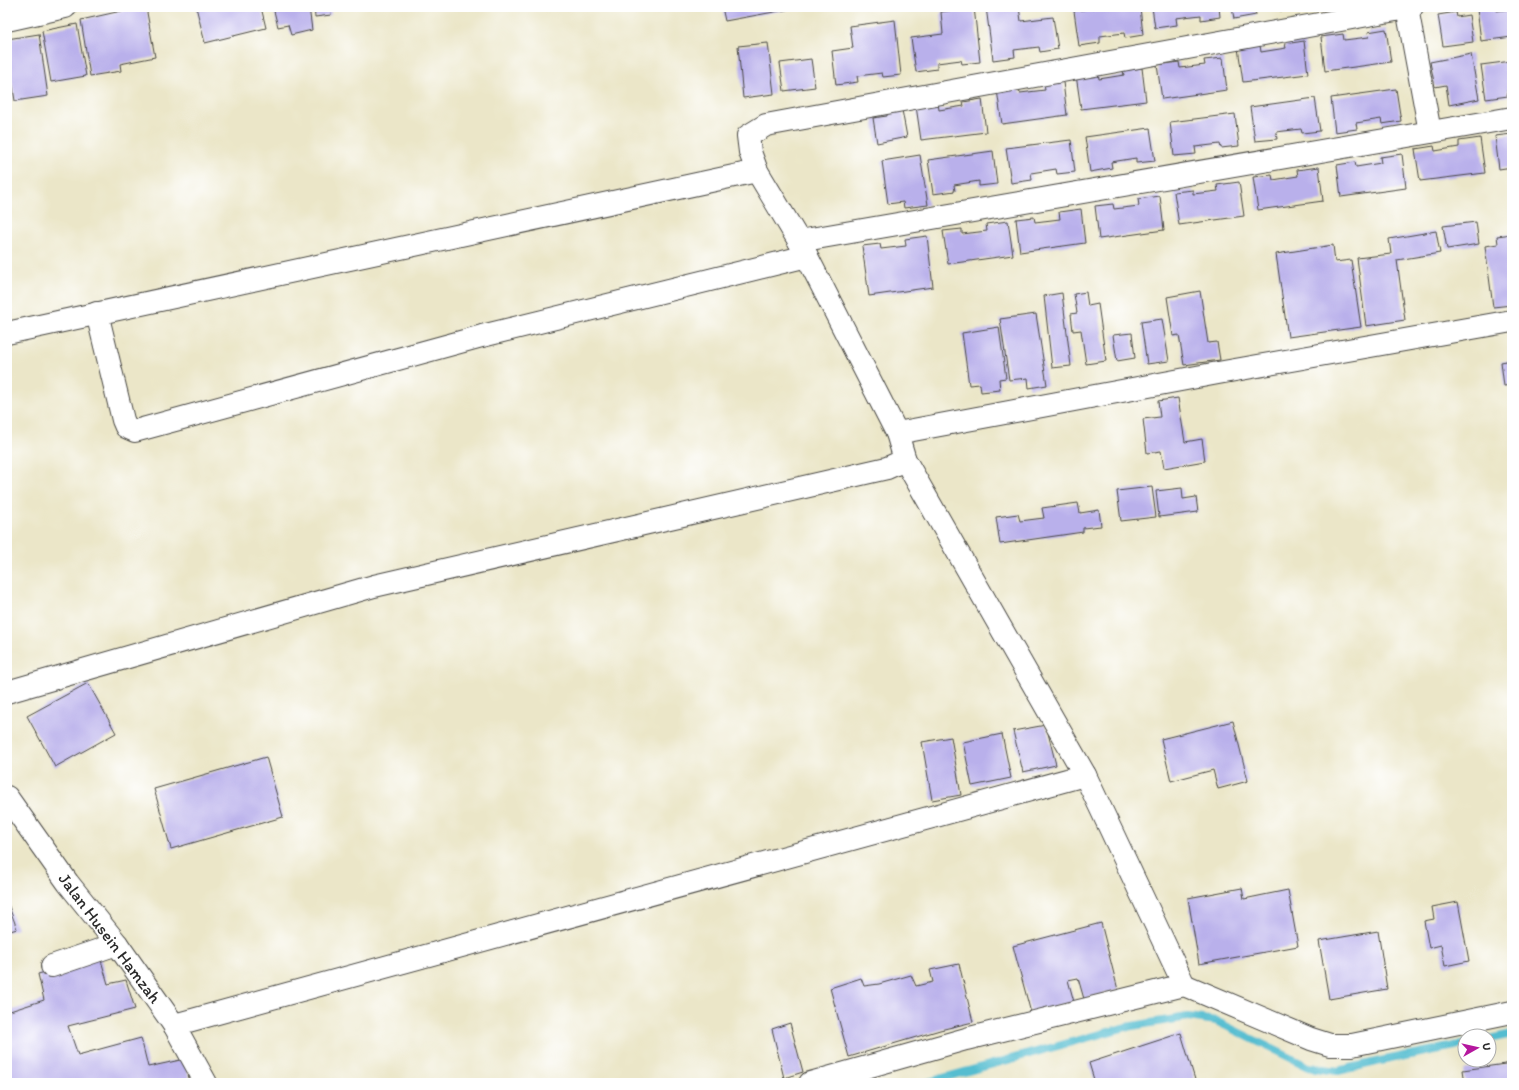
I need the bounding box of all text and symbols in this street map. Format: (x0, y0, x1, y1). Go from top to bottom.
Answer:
street label: Jalan Husein Hamzah (55, 869, 166, 1008)
north arrow (1457, 1028, 1497, 1068)
text: U (1479, 1042, 1493, 1051)

